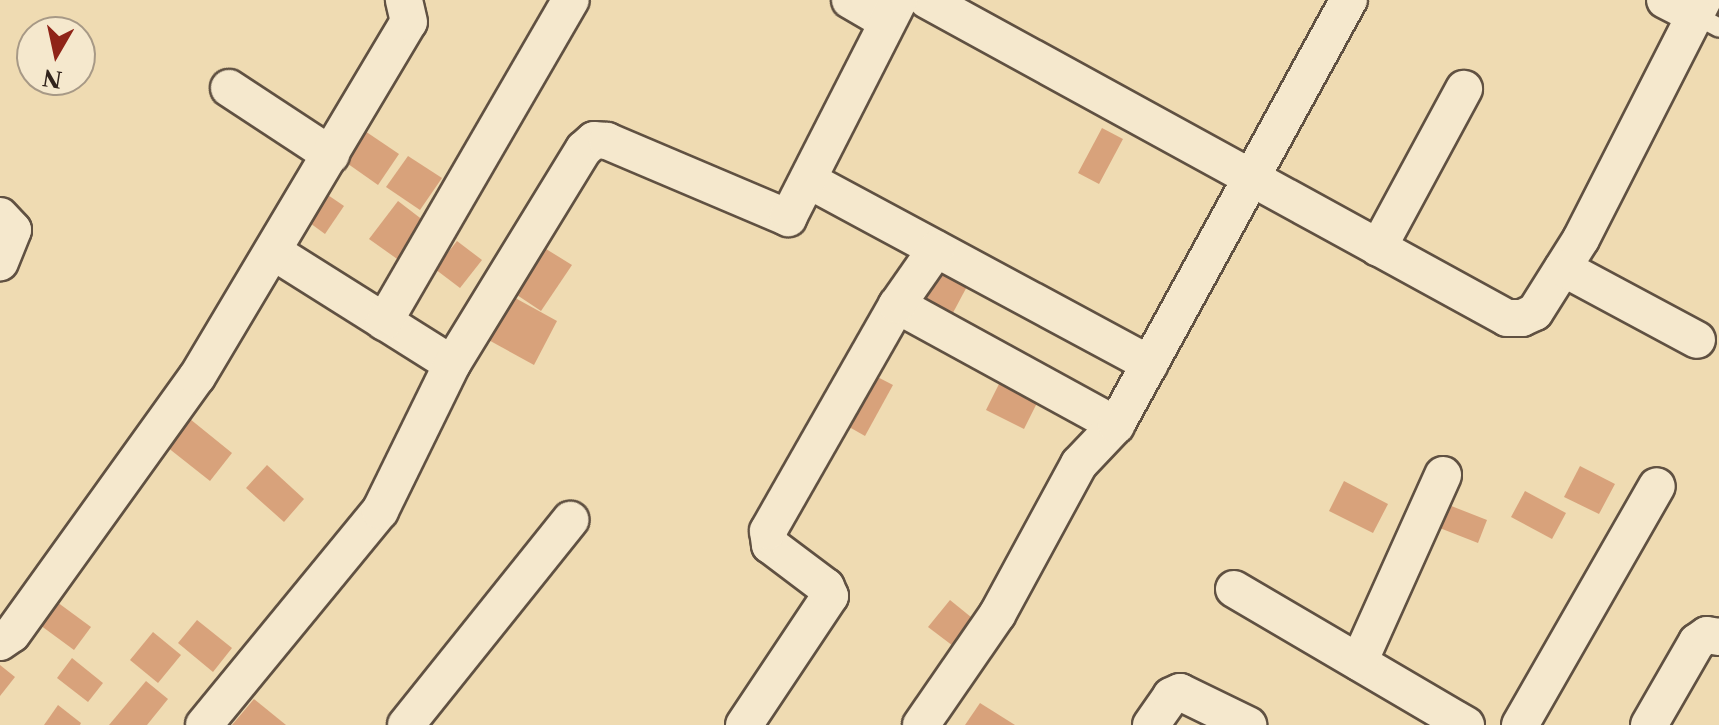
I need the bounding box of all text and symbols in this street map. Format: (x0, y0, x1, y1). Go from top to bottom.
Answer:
north arrow (16, 16, 96, 96)
text: N (41, 63, 64, 93)

